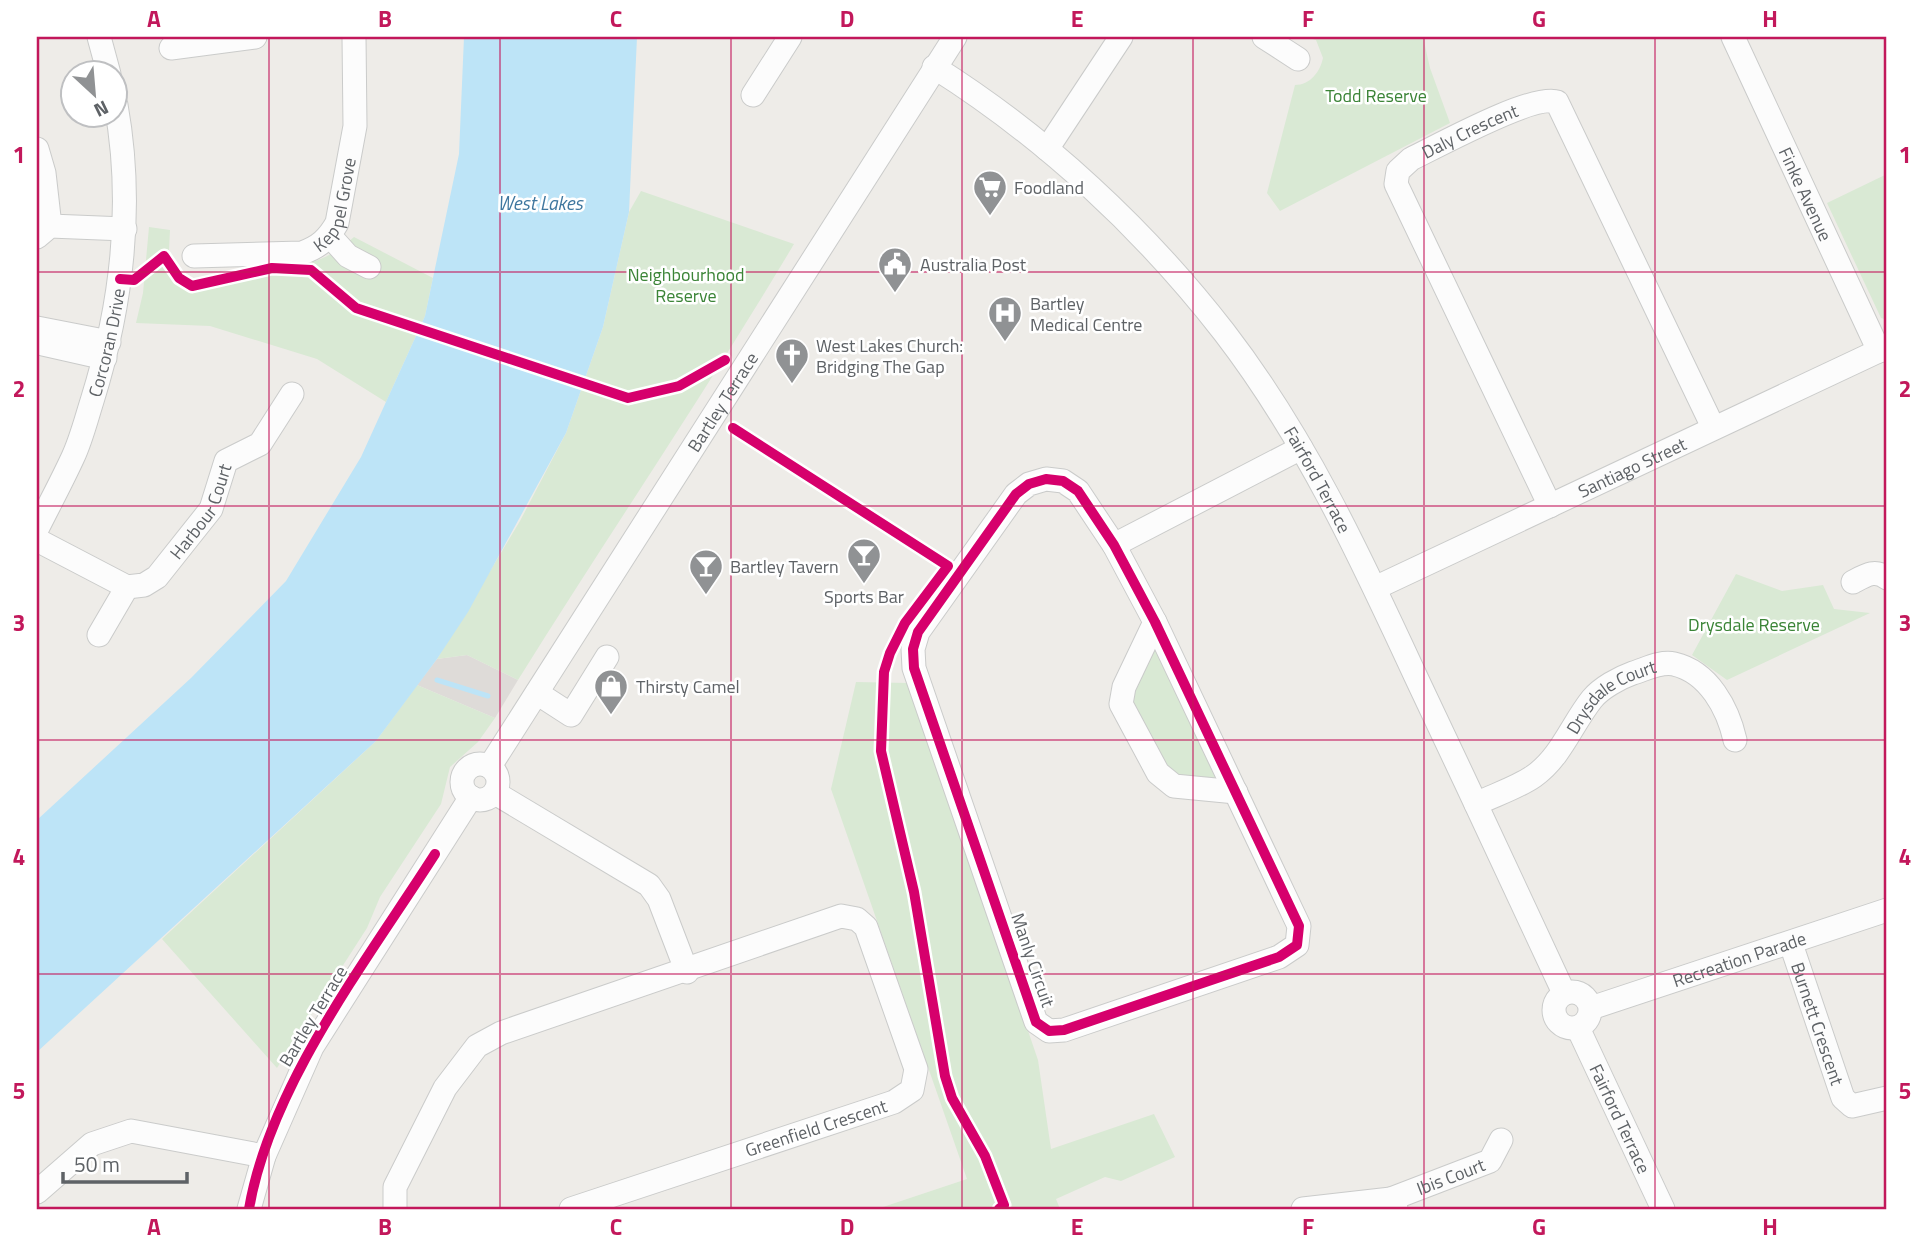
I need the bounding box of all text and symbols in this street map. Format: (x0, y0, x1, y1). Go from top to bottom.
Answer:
text: A (147, 1, 161, 36)
text: B (378, 1, 392, 36)
text: C (610, 1, 622, 36)
text: D (840, 1, 854, 36)
text: E (1071, 1, 1083, 36)
text: F (1302, 1, 1314, 36)
text: G (1532, 1, 1546, 36)
text: H (1762, 1, 1778, 36)
north arrow (60, 60, 130, 130)
park label: Todd Reserve (1325, 82, 1427, 109)
text: N (89, 94, 114, 126)
street label: Daly Crescent (1417, 96, 1522, 165)
text: 1 (13, 137, 25, 172)
text: 1 (1899, 137, 1911, 172)
street label: Finke Avenue (1772, 142, 1839, 245)
street label: Keppel Grove (307, 155, 362, 258)
supermarket icon: Foodland (971, 168, 1009, 217)
place label: Foodland (1014, 174, 1084, 201)
water label: West Lakes (497, 188, 584, 217)
public building icon: Australia Post (876, 245, 914, 294)
place label: Australia Post (920, 251, 1027, 278)
park label: Neighbourhood Reserve (628, 261, 744, 309)
street label: Corcoran Drive (81, 286, 131, 400)
place label: Bartley Medical Centre (1030, 290, 1142, 338)
hospital icon: Bartley Medical Centre (986, 294, 1024, 343)
place label: West Lakes Church: Bridging The Gap (816, 332, 963, 380)
church icon: West Lakes Church: Bridging The Gap (773, 336, 811, 385)
street label: Bartley Terrace (680, 347, 764, 457)
text: 2 (13, 371, 25, 406)
text: 2 (1899, 371, 1911, 406)
street label: Fairford Terrace (1278, 421, 1358, 538)
street label: Santiago Street (1573, 430, 1691, 504)
street label: Harbour Court (163, 459, 238, 565)
bar icon: Sports Bar (845, 536, 883, 585)
bar icon: Bartley Tavern (687, 547, 725, 596)
place label: Bartley Tavern (730, 553, 839, 580)
place label: Sports Bar (824, 583, 904, 610)
text: 3 (13, 605, 25, 640)
text: 3 (1899, 605, 1911, 640)
park label: Drysdale Reserve (1688, 611, 1820, 638)
street label: Drysdale Court (1559, 652, 1660, 739)
shop icon: Thirsty Camel (592, 667, 630, 716)
place label: Thirsty Camel (636, 673, 740, 700)
text: 4 (13, 839, 25, 874)
text: 4 (1899, 839, 1911, 874)
street label: Manly Circuit (1004, 909, 1062, 1011)
street label: Recreation Parade (1669, 924, 1809, 994)
street label: Burnett Crescent (1785, 958, 1851, 1089)
street label: Bartley Terrace (272, 960, 354, 1072)
street label: Fairford Terrace (1583, 1059, 1658, 1178)
text: 5 (13, 1073, 25, 1108)
text: 5 (1899, 1073, 1911, 1108)
street label: Greenfield Crescent (742, 1092, 891, 1164)
scale bar (63, 1141, 187, 1185)
text: 50 m (74, 1148, 120, 1180)
street label: Ibis Court (1412, 1150, 1489, 1202)
text: A (147, 1209, 161, 1244)
text: B (378, 1209, 392, 1244)
text: C (610, 1209, 622, 1244)
text: D (840, 1209, 854, 1244)
text: E (1071, 1209, 1083, 1244)
text: F (1302, 1209, 1314, 1244)
text: G (1532, 1209, 1546, 1244)
text: H (1762, 1209, 1778, 1244)

